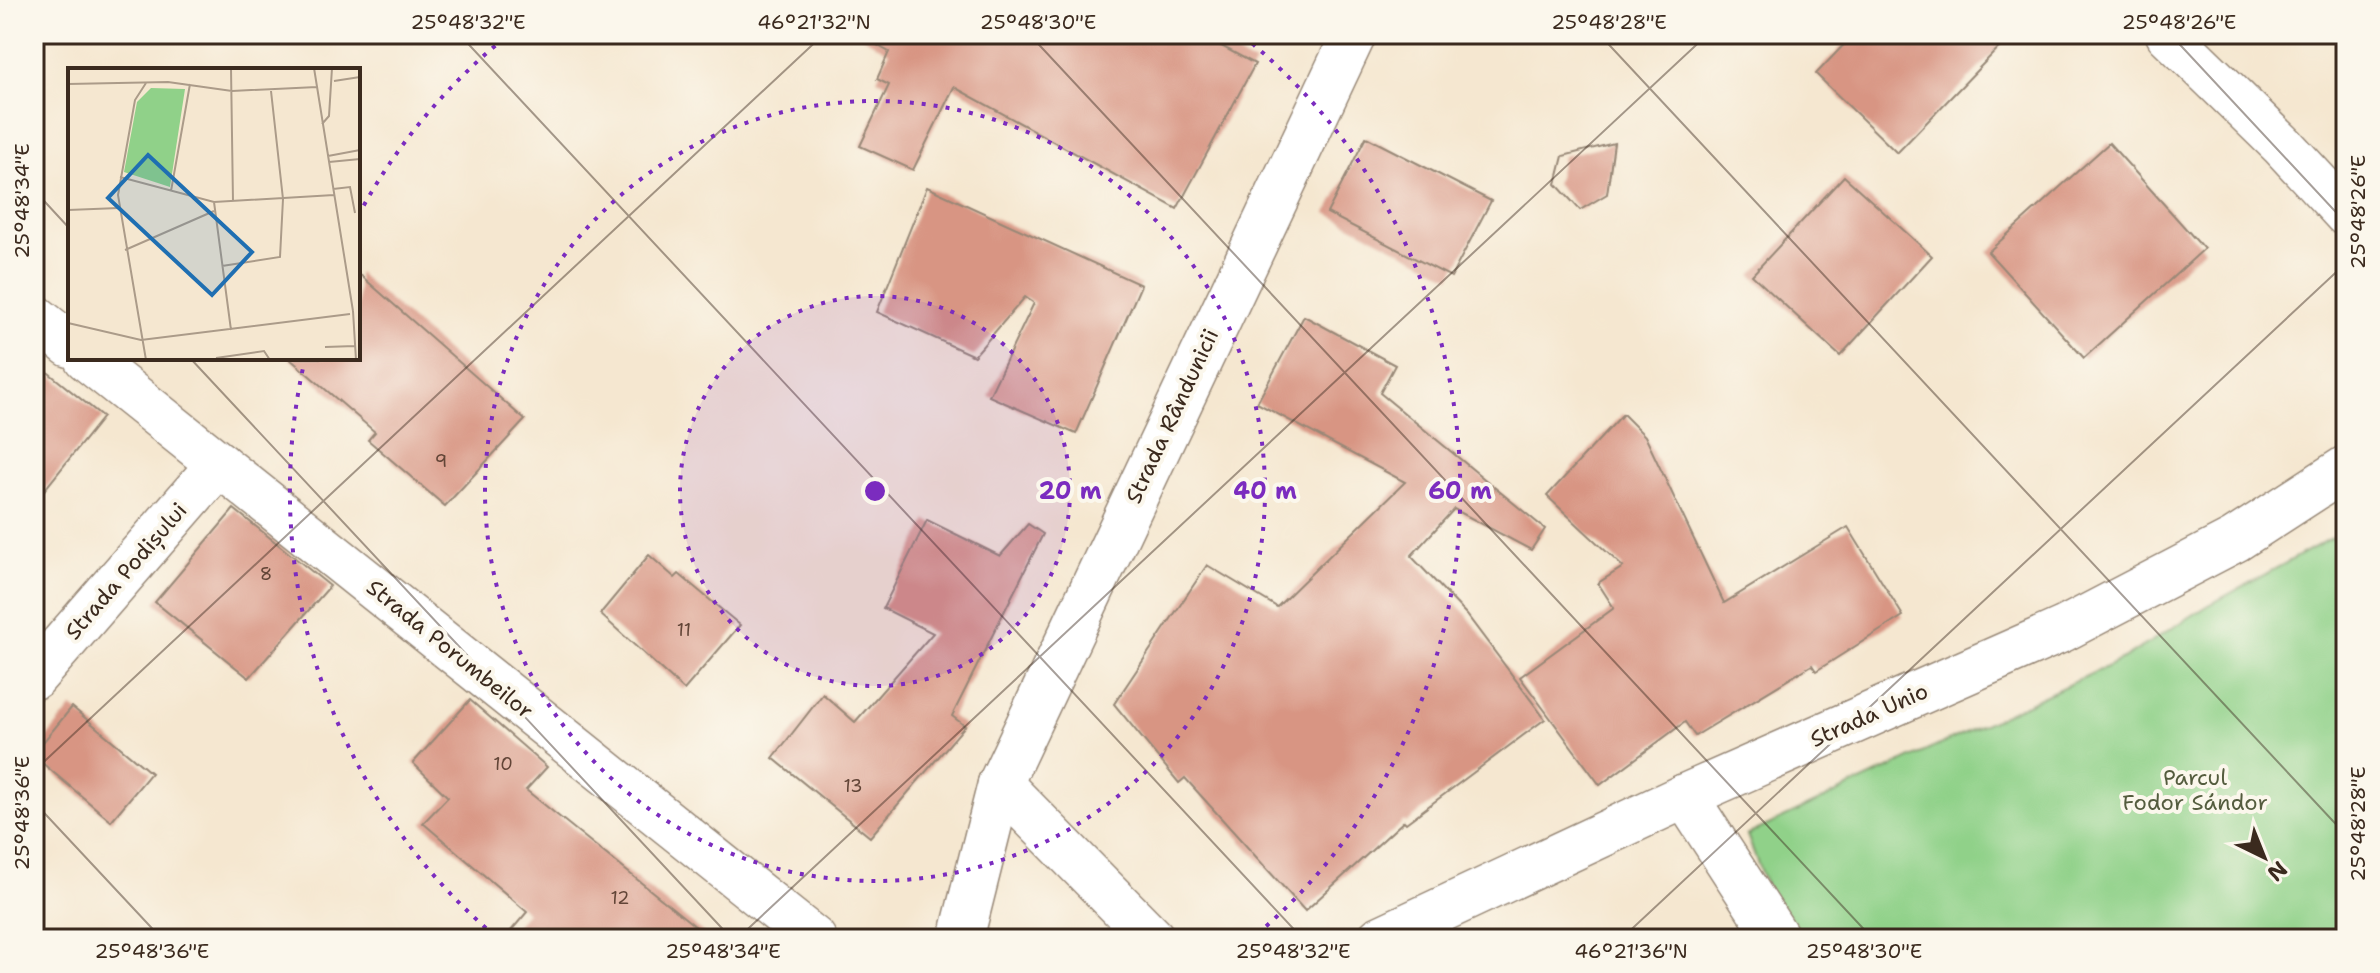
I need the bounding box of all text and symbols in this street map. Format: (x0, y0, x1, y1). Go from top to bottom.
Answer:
text: 25°48'32"E (411, 9, 525, 35)
text: 46°21'32"N (757, 9, 871, 35)
text: 25°48'30"E (980, 9, 1096, 35)
text: 25°48'28"E (1551, 9, 1667, 35)
text: 25°48'26"E (2122, 9, 2236, 35)
inset map (68, 68, 360, 360)
text: 25°48'34"E (9, 143, 35, 259)
text: 25°48'26"E (2345, 155, 2371, 269)
street label: Strada Rândunicii (1119, 324, 1225, 508)
house number: 9 (435, 449, 447, 473)
text: 20 m (1038, 475, 1102, 507)
text: 40 m (1233, 475, 1297, 507)
text: 60 m (1428, 475, 1492, 507)
centre of rings (861, 477, 889, 505)
street label: Strada Podișului (59, 496, 194, 646)
house number: 8 (260, 562, 272, 586)
street label: Strada Porumbeilor (361, 573, 539, 725)
house number: 11 (677, 618, 691, 642)
street label: Strada Unio (1806, 676, 1932, 754)
house number: 10 (493, 752, 513, 776)
text: 25°48'36"E (9, 756, 35, 870)
park label: Parcul Fodor Sándor (2122, 763, 2268, 817)
text: 25°48'28"E (2345, 766, 2371, 882)
house number: 13 (843, 774, 863, 798)
north arrow (2224, 817, 2304, 897)
text: N (2261, 855, 2294, 888)
house number: 12 (610, 886, 630, 910)
text: 25°48'36"E (95, 938, 209, 964)
text: 25°48'34"E (665, 938, 781, 964)
text: 25°48'32"E (1236, 938, 1350, 964)
text: 46°21'36"N (1574, 938, 1688, 964)
text: 25°48'30"E (1806, 938, 1922, 964)

